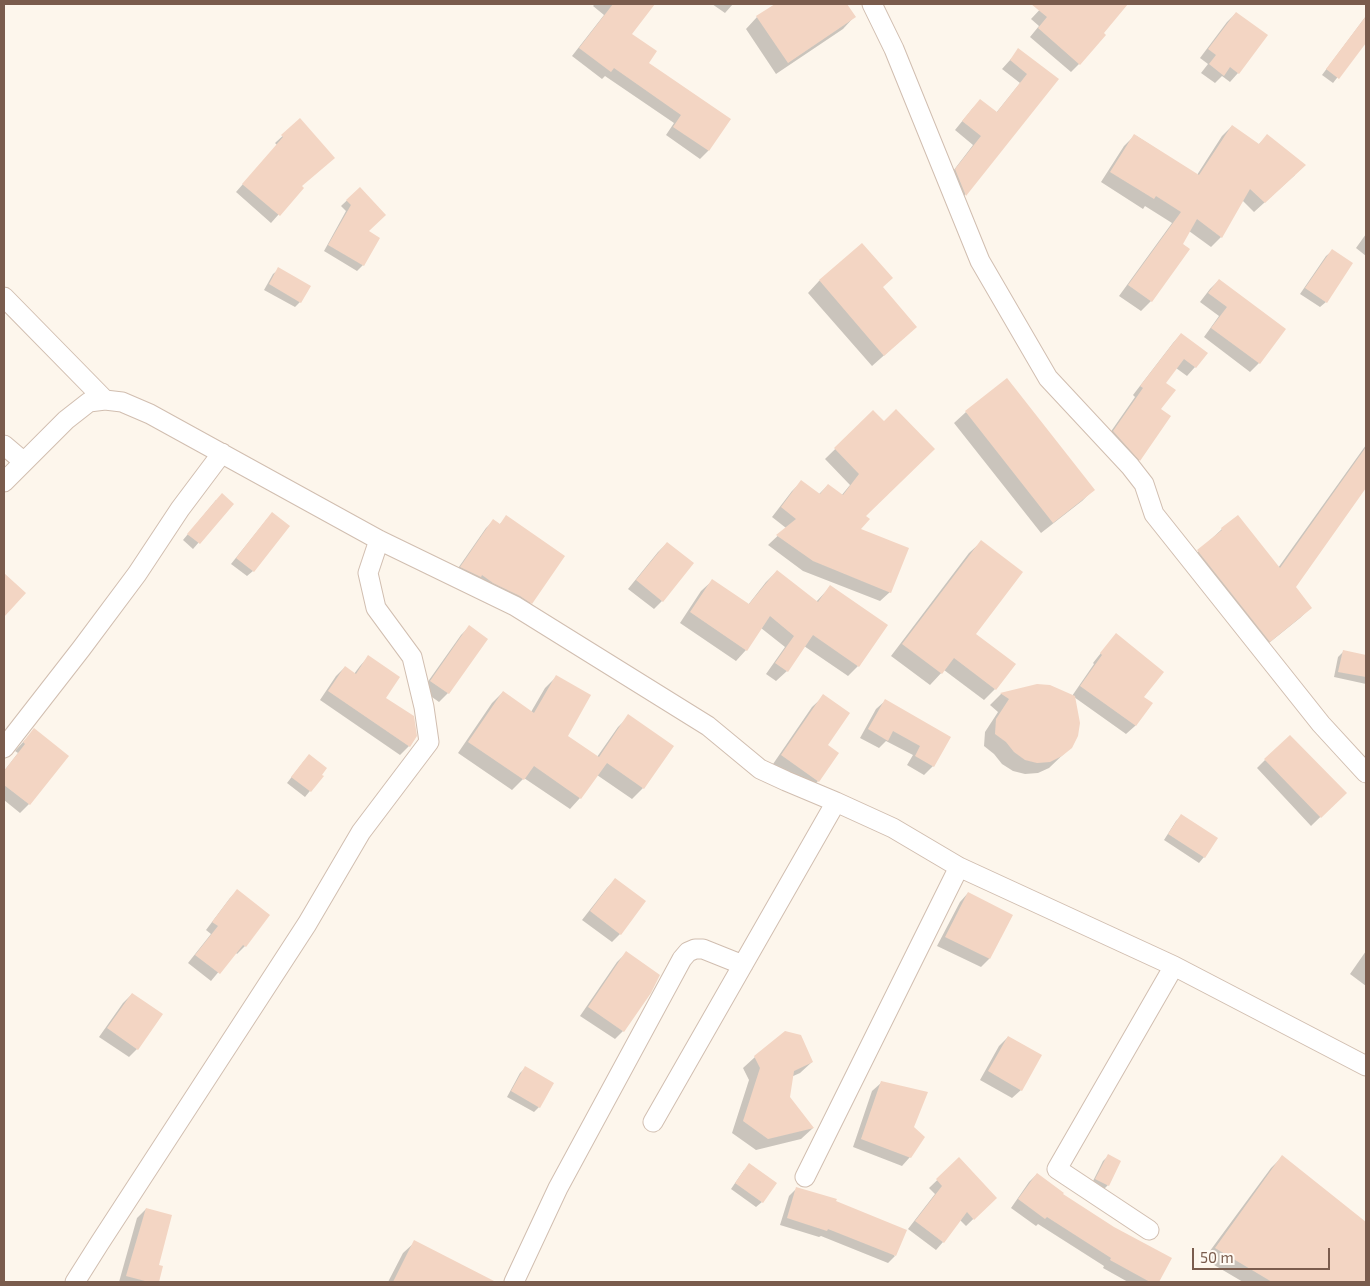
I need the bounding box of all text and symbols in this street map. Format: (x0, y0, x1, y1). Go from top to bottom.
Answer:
scale bar (1195, 1238, 1332, 1270)
text: 50 m (1200, 1248, 1234, 1266)

